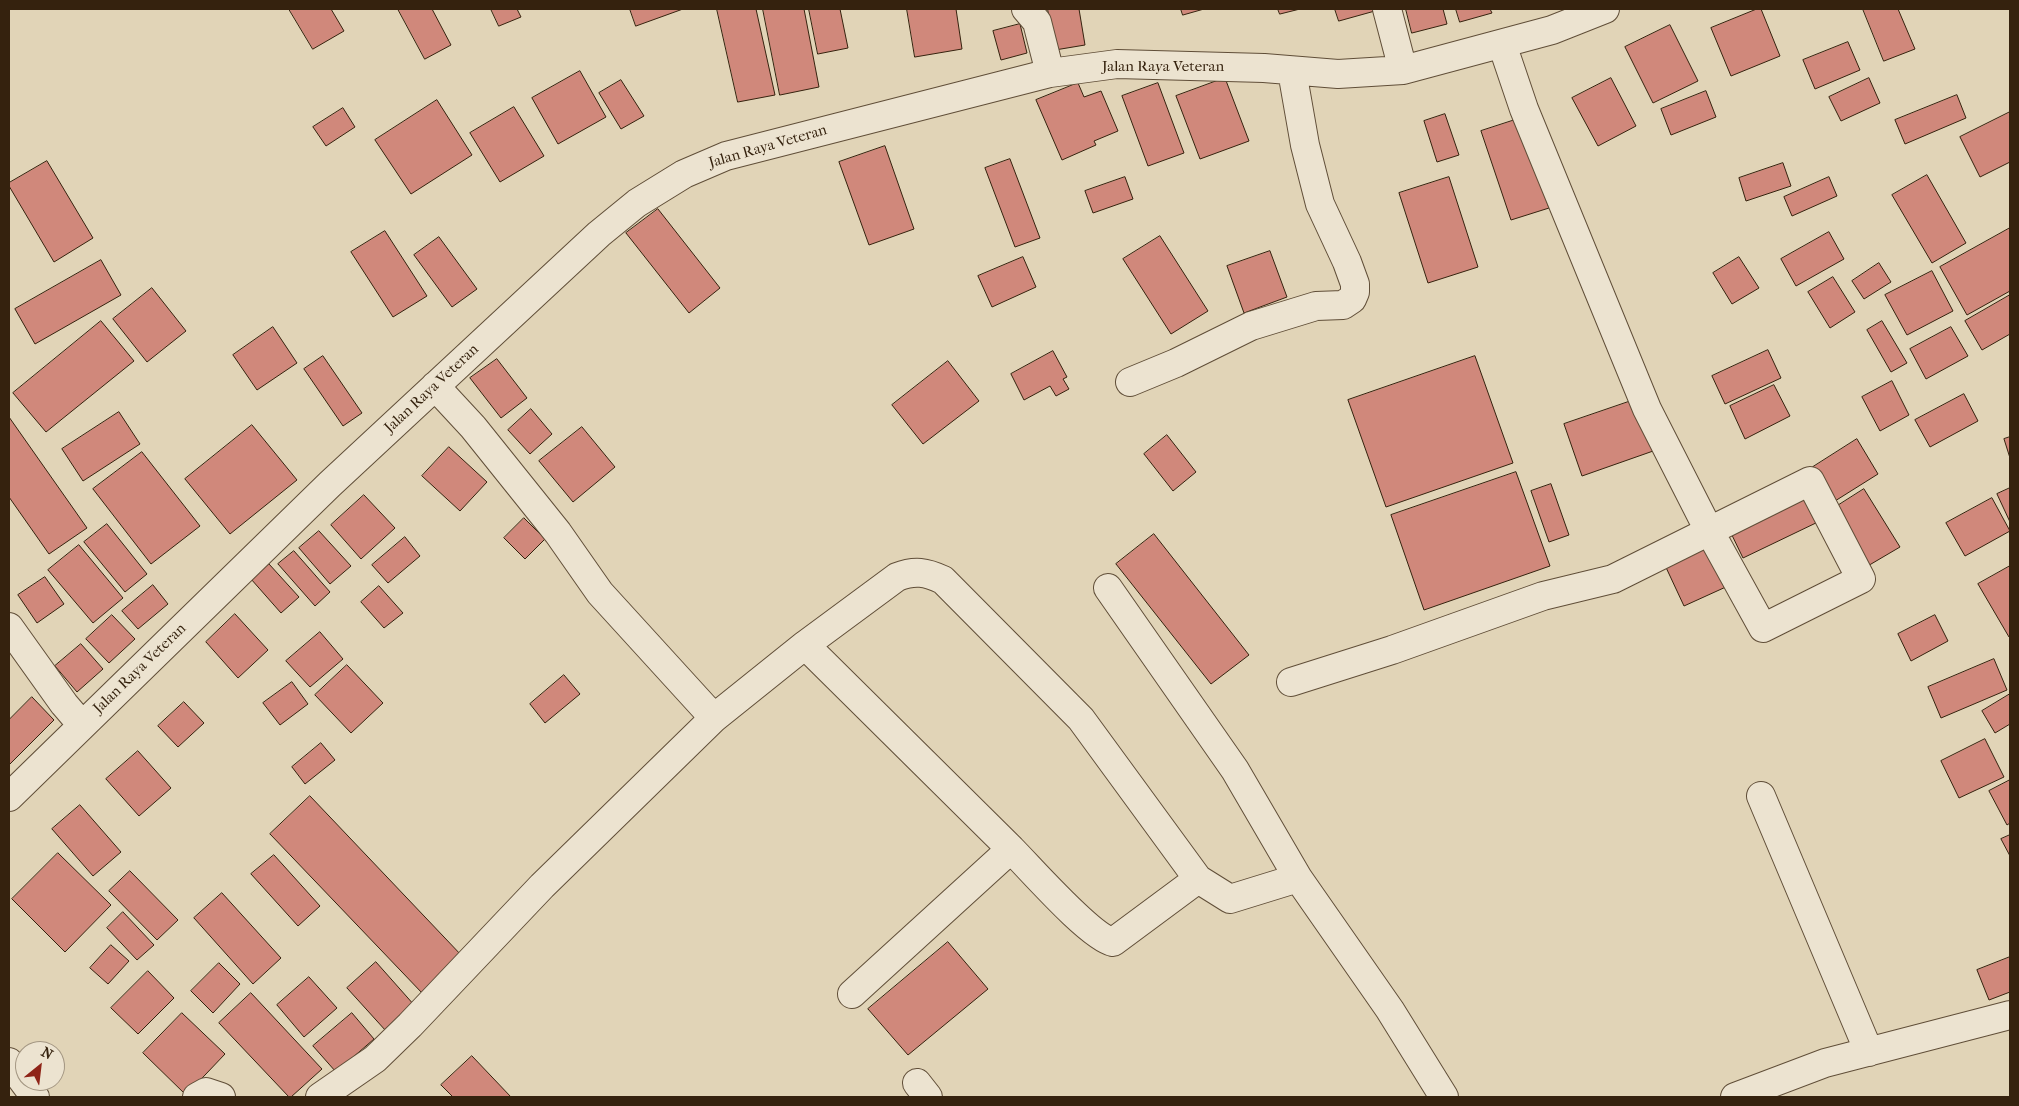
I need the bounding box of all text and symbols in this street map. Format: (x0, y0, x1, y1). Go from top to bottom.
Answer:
street label: Jalan Raya Veteran (1102, 58, 1224, 76)
street label: Jalan Raya Veteran (707, 122, 829, 172)
street label: Jalan Raya Veteran (381, 341, 483, 437)
street label: Jalan Raya Veteran (90, 620, 190, 718)
north arrow (15, 1041, 65, 1091)
text: N (38, 1043, 56, 1063)

